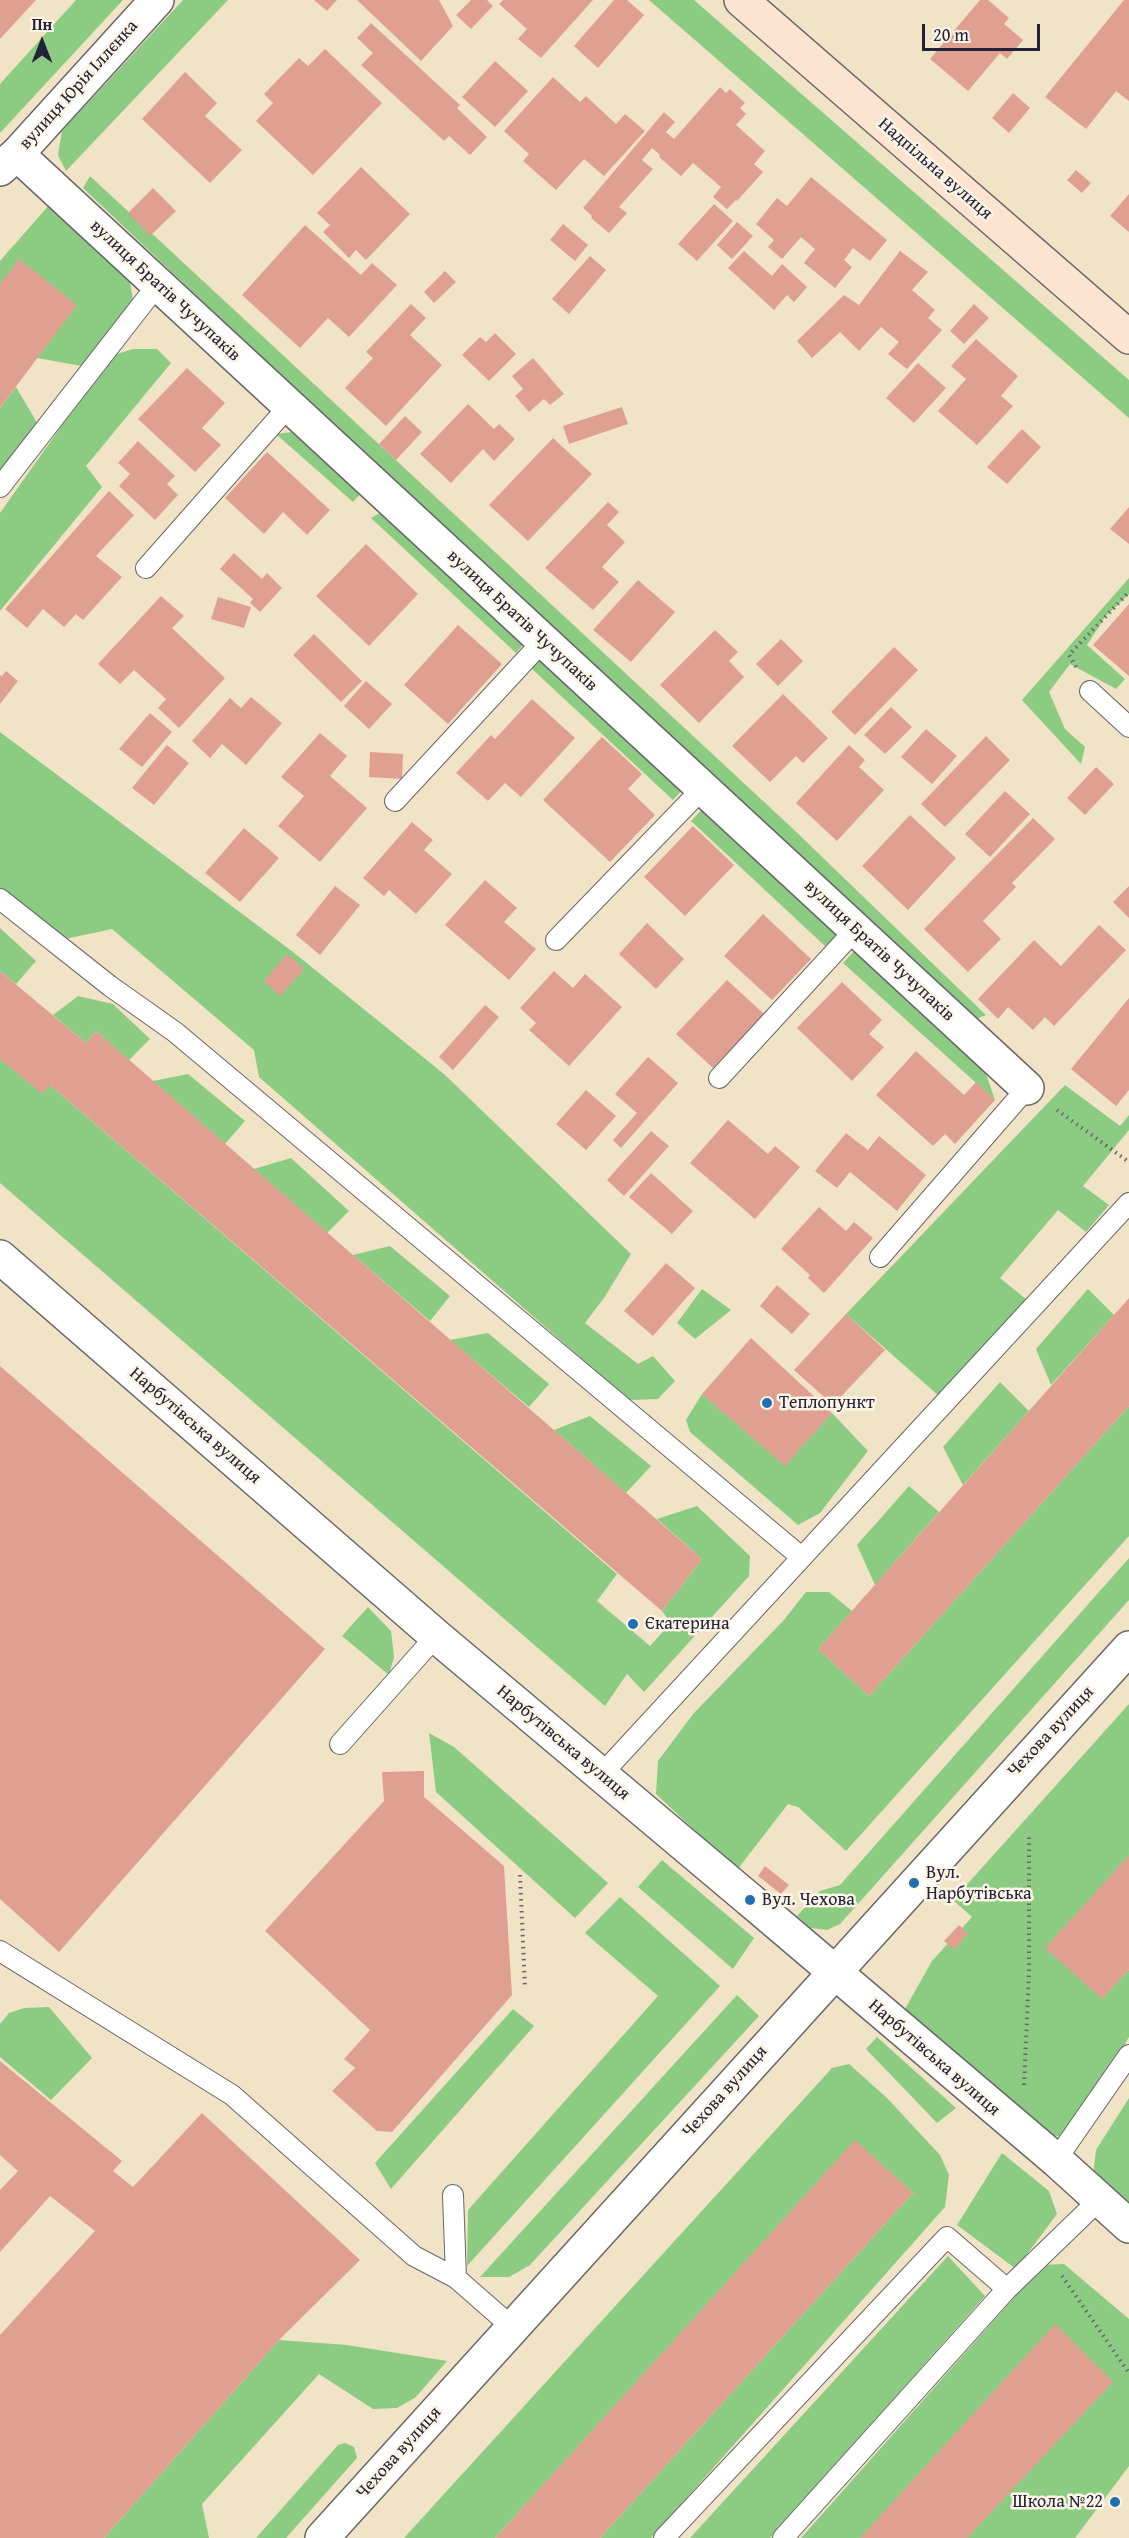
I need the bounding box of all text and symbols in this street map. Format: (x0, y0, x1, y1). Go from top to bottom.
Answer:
north arrow (12, 12, 72, 72)
text: Пн (32, 12, 52, 36)
scale bar (925, 12, 1044, 50)
street label: вулиця Юрія Іллєнка (15, 16, 143, 154)
text: 20 m (933, 21, 969, 48)
street label: Надпільна вулиця (873, 113, 997, 225)
street label: вулиця Братів Чучупаків (85, 216, 245, 366)
street label: вулиця Братів Чучупаків (442, 546, 602, 696)
street label: вулиця Братів Чучупаків (799, 876, 959, 1026)
street label: Нарбутівська вулиця (125, 1363, 265, 1489)
place label: Теплопункт (779, 1392, 875, 1414)
marker: Теплопункт (760, 1396, 774, 1410)
place label: Єкатерина (645, 1613, 729, 1635)
marker: Єкатерина (626, 1617, 640, 1631)
street label: Нарбутівська вулиця (492, 1681, 634, 1805)
street label: Чехова вулиця (1003, 1682, 1099, 1782)
place label: Вул. Нарбутівська (926, 1862, 1032, 1904)
marker: Вул. Нарбутівська (907, 1876, 921, 1890)
place label: Вул. Чехова (762, 1889, 855, 1911)
marker: Вул. Чехова (743, 1893, 757, 1907)
street label: Нарбутівська вулиця (864, 1995, 1004, 2121)
street label: Чехова вулиця (678, 2041, 772, 2143)
street label: Чехова вулиця (352, 2402, 446, 2504)
place label: Школа №22 (1013, 2491, 1103, 2513)
marker: Школа №22 (1108, 2495, 1122, 2509)

